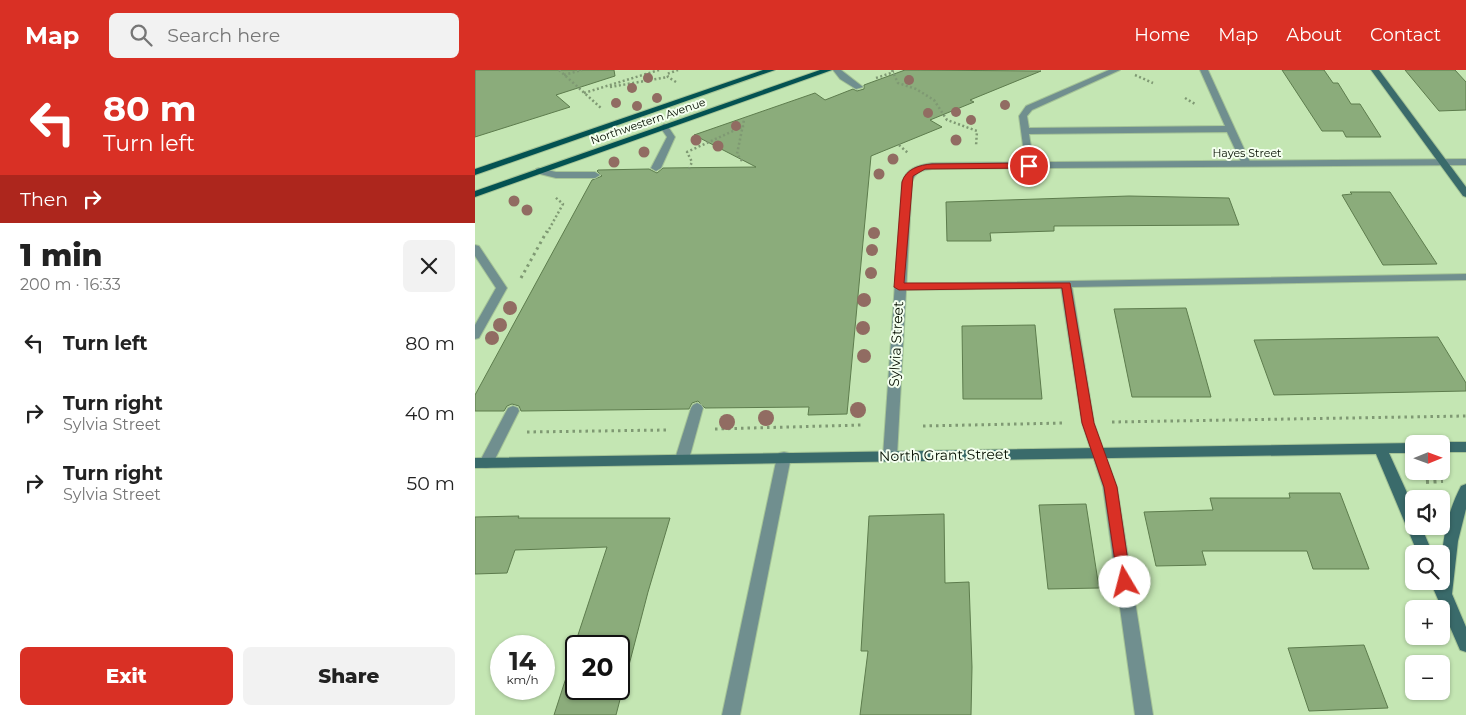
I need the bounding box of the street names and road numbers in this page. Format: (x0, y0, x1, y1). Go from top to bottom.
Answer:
street label: Northwestern Avenue (589, 95, 708, 147)
street label: Hayes Street (1212, 146, 1282, 160)
street label: Sylvia Street (885, 300, 907, 387)
street label: North Grant Street (879, 445, 1009, 465)

